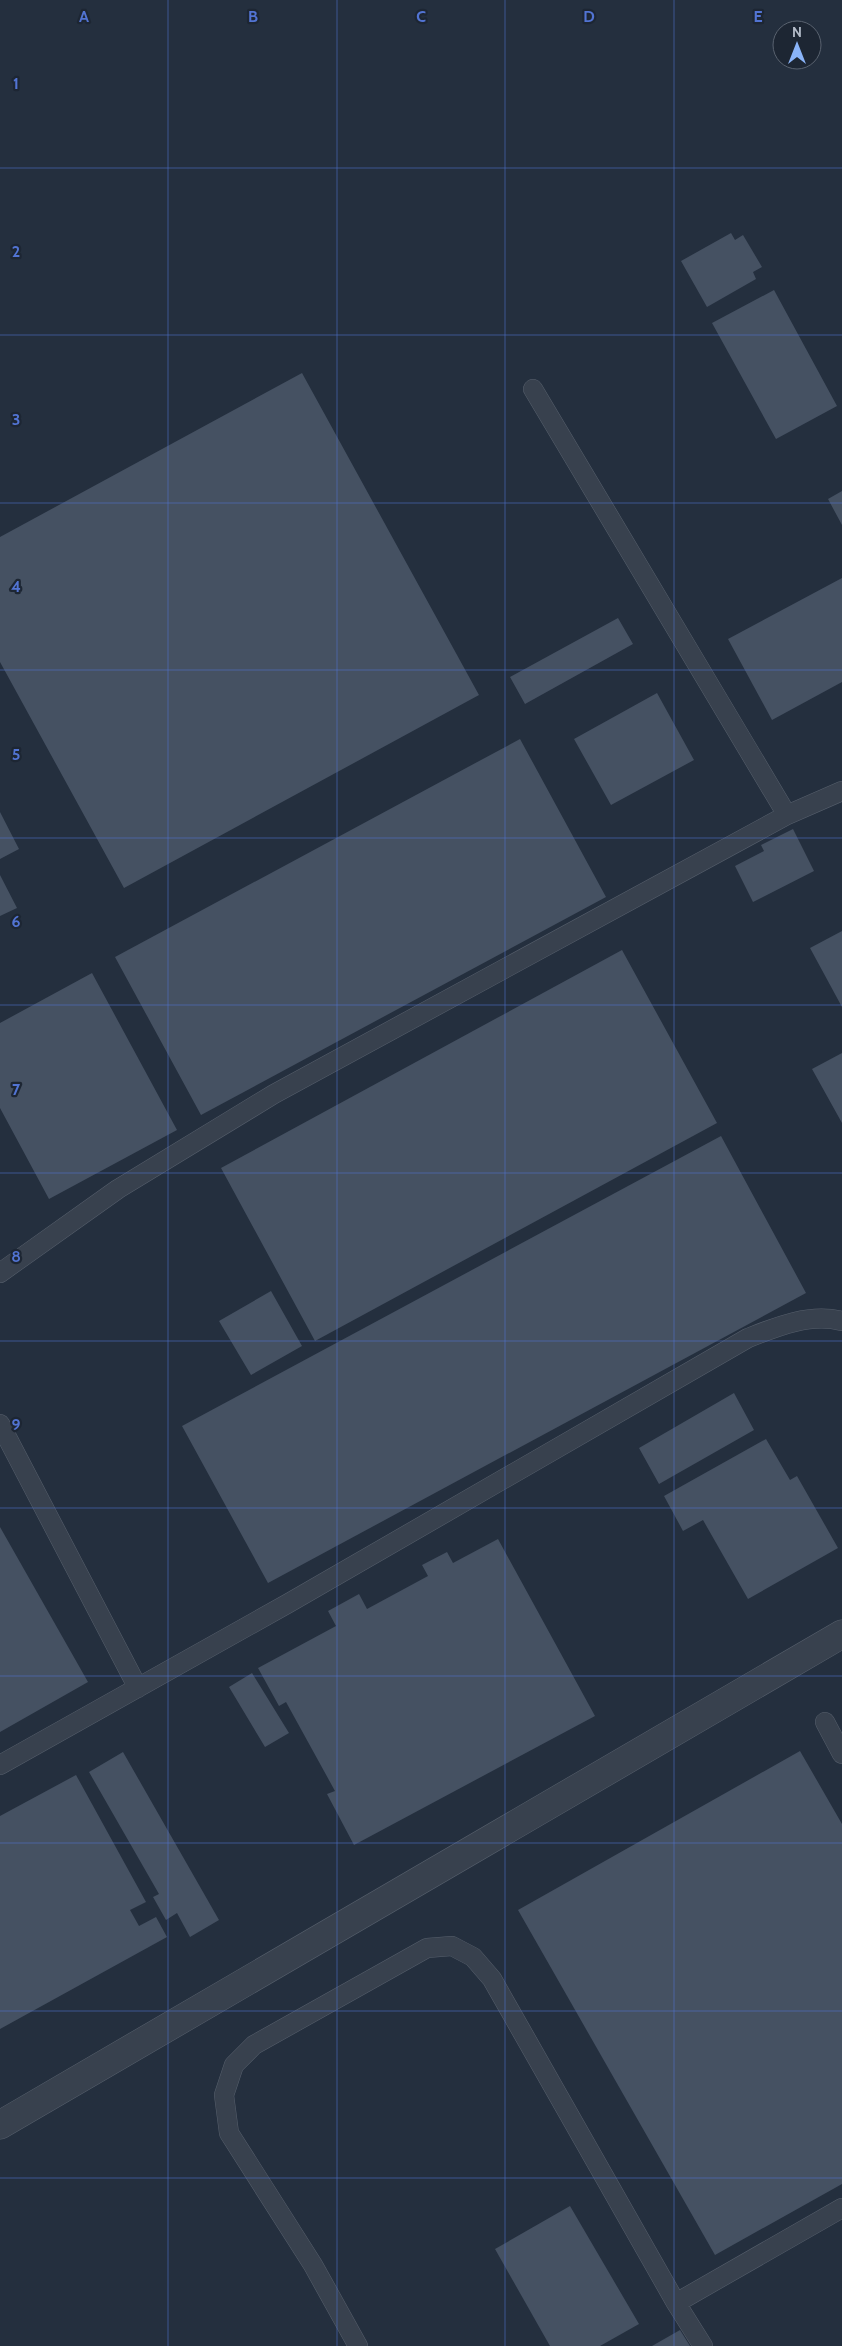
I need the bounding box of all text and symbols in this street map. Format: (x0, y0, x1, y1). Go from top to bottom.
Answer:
text: A (79, 7, 89, 26)
text: B (248, 7, 258, 26)
text: C (416, 7, 426, 26)
text: D (583, 7, 595, 26)
text: E (753, 7, 763, 26)
north arrow (772, 20, 822, 70)
text: N (792, 23, 802, 41)
text: 1 (13, 74, 19, 93)
text: 2 (12, 242, 20, 261)
text: 3 (12, 410, 20, 429)
text: 4 (11, 577, 21, 596)
text: 5 (12, 745, 20, 764)
text: 6 (12, 912, 21, 931)
text: 7 (12, 1080, 21, 1099)
text: 8 (11, 1247, 21, 1266)
text: 9 (12, 1415, 21, 1434)

